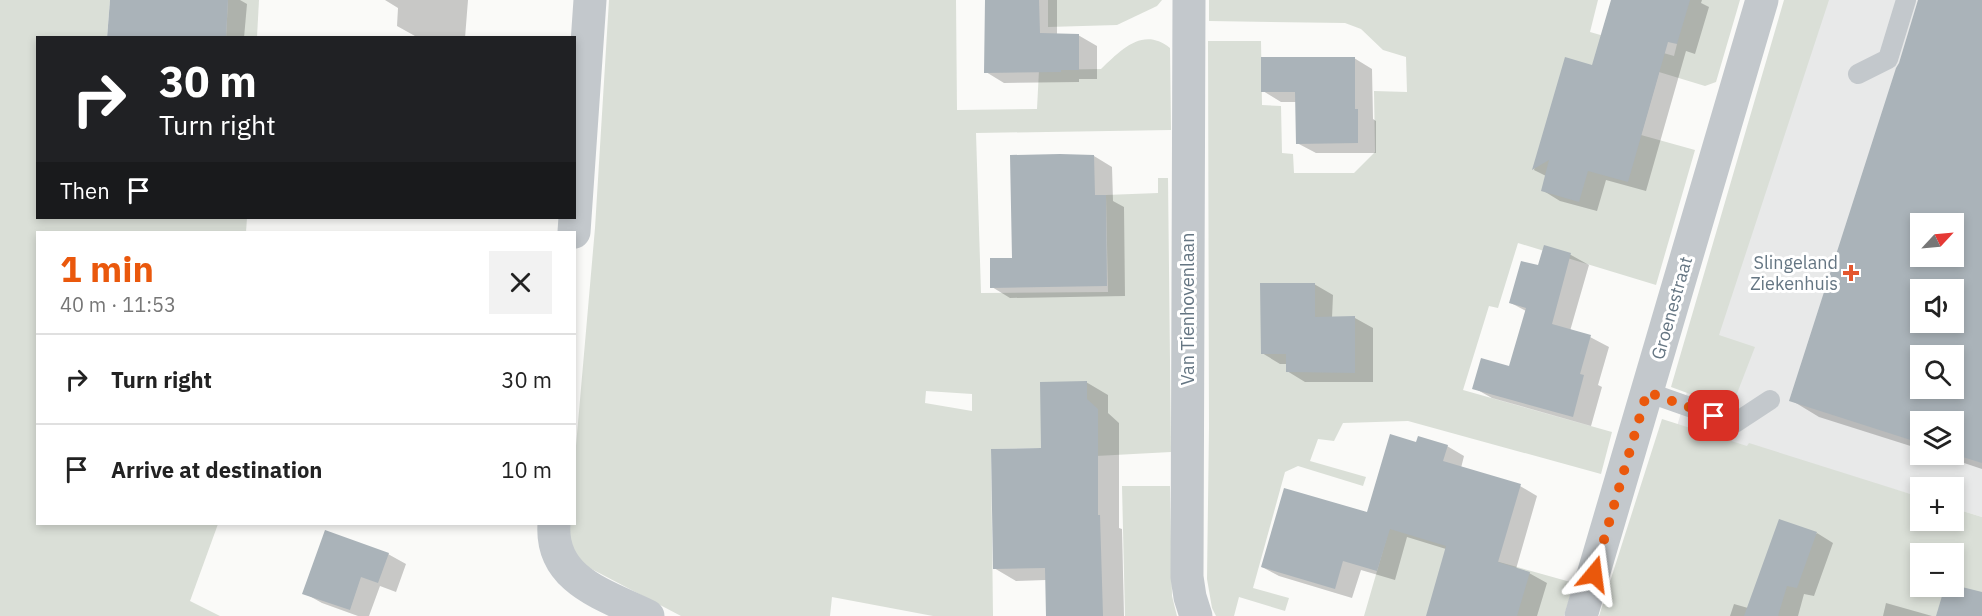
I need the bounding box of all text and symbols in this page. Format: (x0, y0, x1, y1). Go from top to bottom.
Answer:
text: 30 m (159, 54, 257, 109)
icon: right (60, 60, 138, 138)
text: Turn right (159, 107, 276, 142)
icon: arrive (122, 174, 155, 207)
text: Then (60, 176, 110, 205)
north arrow (1910, 213, 1964, 267)
map controls (1910, 213, 1964, 597)
street label: Van Tienhovenlaan (1176, 233, 1199, 385)
text: 1 min (60, 245, 154, 292)
button: close (489, 251, 552, 314)
place label: Slingeland Ziekenhuis (1750, 251, 1838, 295)
street label: Groenestraat (1646, 254, 1697, 362)
marker: Slingeland Ziekenhuis (1842, 264, 1860, 282)
button: sound (1910, 279, 1964, 333)
text: 40 m · 11:53 (60, 291, 176, 318)
button: search (1910, 345, 1964, 399)
icon: right (60, 363, 93, 396)
text: Turn right (111, 365, 212, 394)
text: 30 m (501, 365, 552, 394)
pin (1688, 390, 1739, 441)
icon: arrive (1697, 399, 1730, 432)
button: layers (1910, 411, 1964, 465)
icon: arrive (60, 453, 93, 486)
text: Arrive at destination (111, 455, 322, 484)
text: 10 m (501, 455, 552, 484)
button: + (1910, 477, 1964, 531)
position arrow (1562, 542, 1626, 606)
button: − (1910, 543, 1964, 597)

